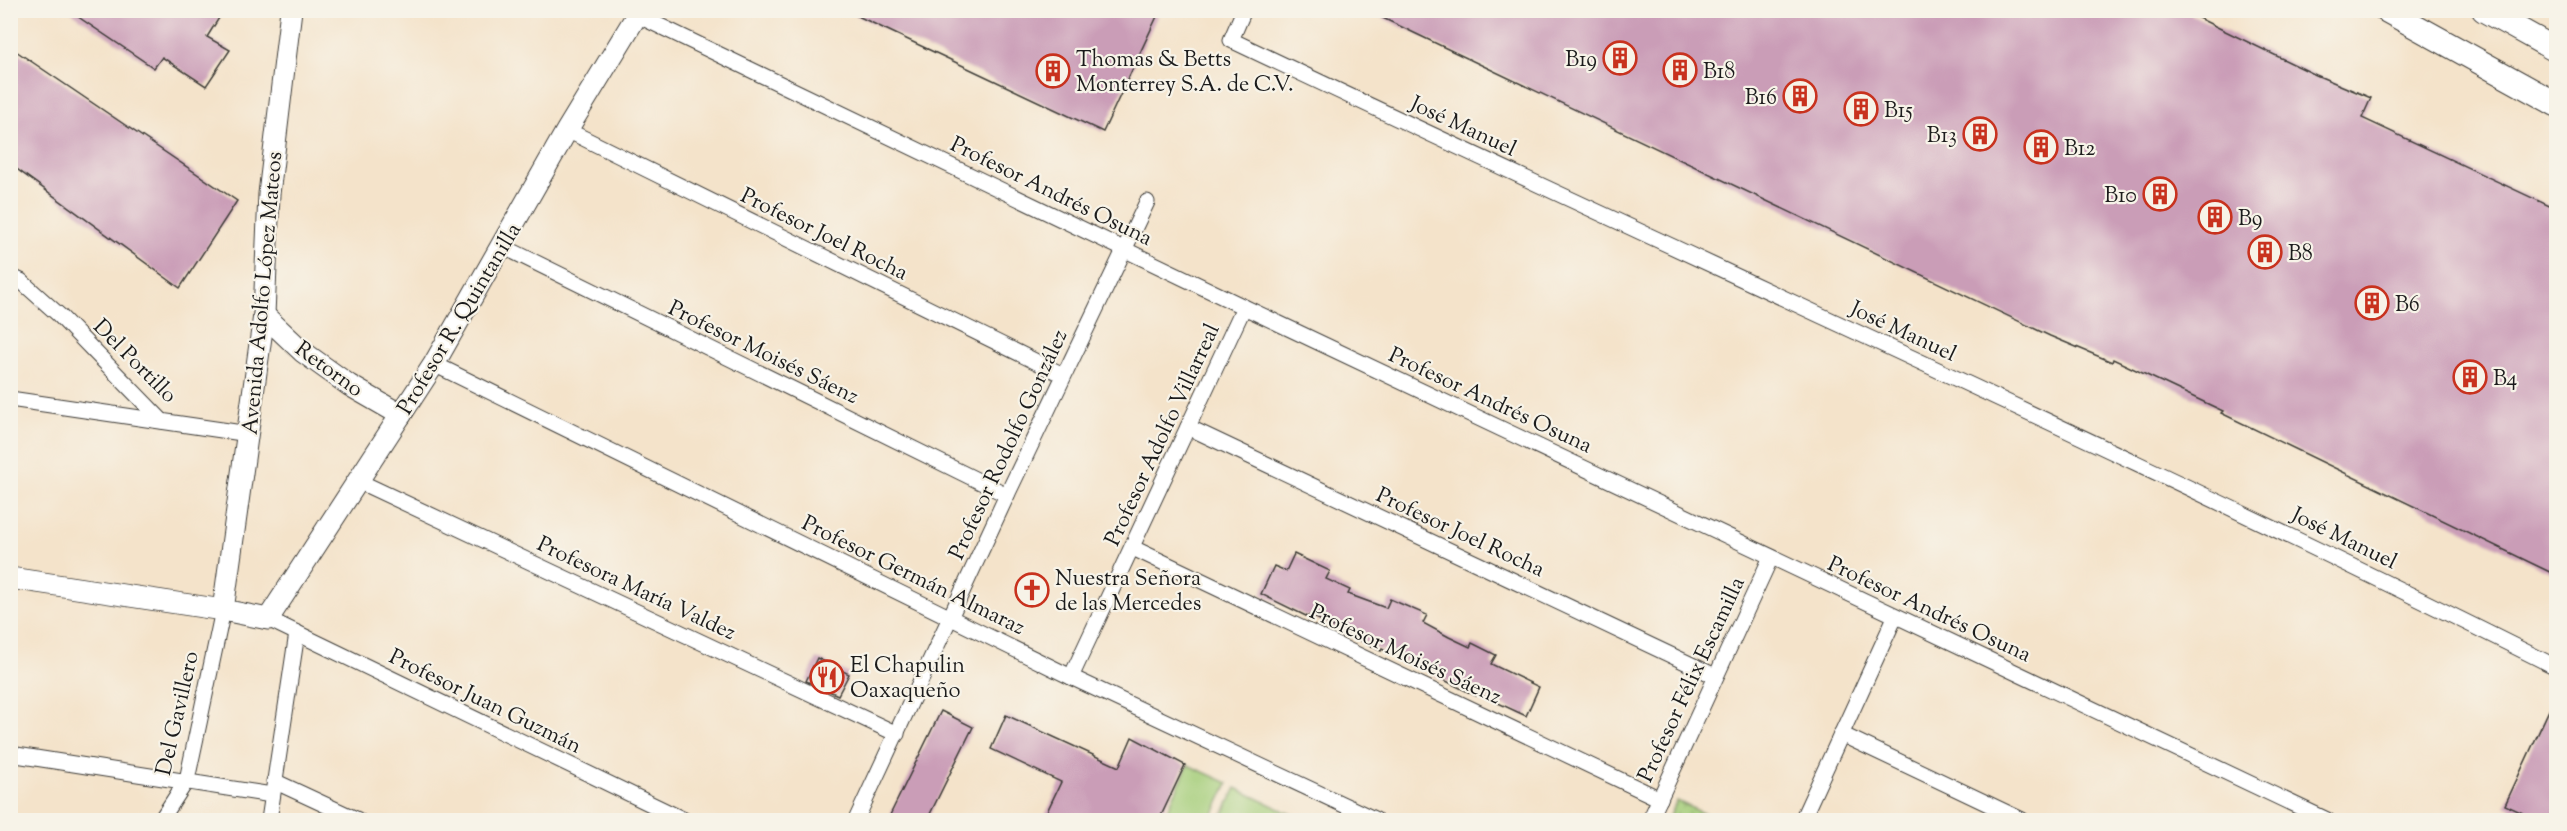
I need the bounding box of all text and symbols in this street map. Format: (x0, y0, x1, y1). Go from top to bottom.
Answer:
building icon: B19 (1602, 40, 1638, 76)
place label: Thomas & Betts Monterrey S.A. de C.V. (1076, 45, 1293, 102)
place label: B19 (1565, 45, 1597, 77)
building icon: B18 (1662, 52, 1698, 88)
building icon: Thomas & Betts Monterrey S.A. de C.V. (1035, 53, 1071, 89)
place label: B18 (1703, 57, 1735, 89)
building icon: B16 (1782, 78, 1818, 114)
place label: B16 (1745, 83, 1777, 115)
street label: José Manuel (1403, 89, 1521, 166)
building icon: B15 (1843, 91, 1879, 127)
place label: B15 (1884, 96, 1913, 128)
building icon: B13 (1962, 116, 1998, 152)
place label: B13 (1927, 121, 1957, 153)
building icon: B12 (2023, 129, 2059, 165)
street label: Profesor Andrés Osuna (944, 130, 1157, 256)
place label: B12 (2064, 134, 2096, 166)
street label: Avenida Adolfo López Mateos (236, 150, 292, 436)
building icon: B10 (2142, 176, 2178, 212)
street label: Profesor Joel Rocha (734, 181, 913, 290)
place label: B10 (2104, 181, 2137, 213)
building icon: B9 (2197, 199, 2233, 235)
place label: B9 (2238, 204, 2263, 236)
street label: Profesor R. Quintanilla (390, 217, 531, 422)
building icon: B8 (2247, 234, 2283, 270)
place label: B8 (2288, 239, 2313, 271)
building icon: B6 (2354, 285, 2390, 321)
place label: B6 (2395, 290, 2420, 322)
street label: Profesor Moisés Sáenz (662, 294, 863, 414)
street label: José Manuel (1843, 294, 1961, 371)
street label: Del Portillo (84, 313, 183, 412)
street label: Profesor Adolfo Villarreal (1098, 319, 1229, 552)
street label: Profesor Rodolfo González (942, 325, 1077, 566)
street label: Retorno (287, 335, 369, 406)
street label: Profesor Andrés Osuna (1383, 340, 1597, 463)
building icon: B4 (2452, 359, 2488, 395)
place label: B4 (2493, 364, 2517, 396)
street label: Profesor Joel Rocha (1370, 481, 1549, 587)
street label: José Manuel (2284, 500, 2402, 579)
street label: Profesor Germán Almaraz (796, 509, 1030, 645)
street label: Profesora María Valdez (531, 530, 740, 650)
street label: Profesor Andrés Osuna (1822, 549, 2036, 672)
place label: Nuestra Señora de las Mercedes (1055, 564, 1201, 621)
church icon: Nuestra Señora de las Mercedes (1014, 572, 1050, 608)
street label: Profesor Félix Escamilla (1631, 572, 1754, 788)
street label: Profesor Moisés Sáenz (1304, 597, 1506, 714)
street label: Profesor Juan Guzmán (383, 642, 586, 763)
street label: Del Gavillero (149, 648, 209, 779)
place label: El Chapulin Oaxaqueño (850, 651, 965, 708)
restaurant icon: El Chapulin Oaxaqueño (809, 659, 845, 695)

